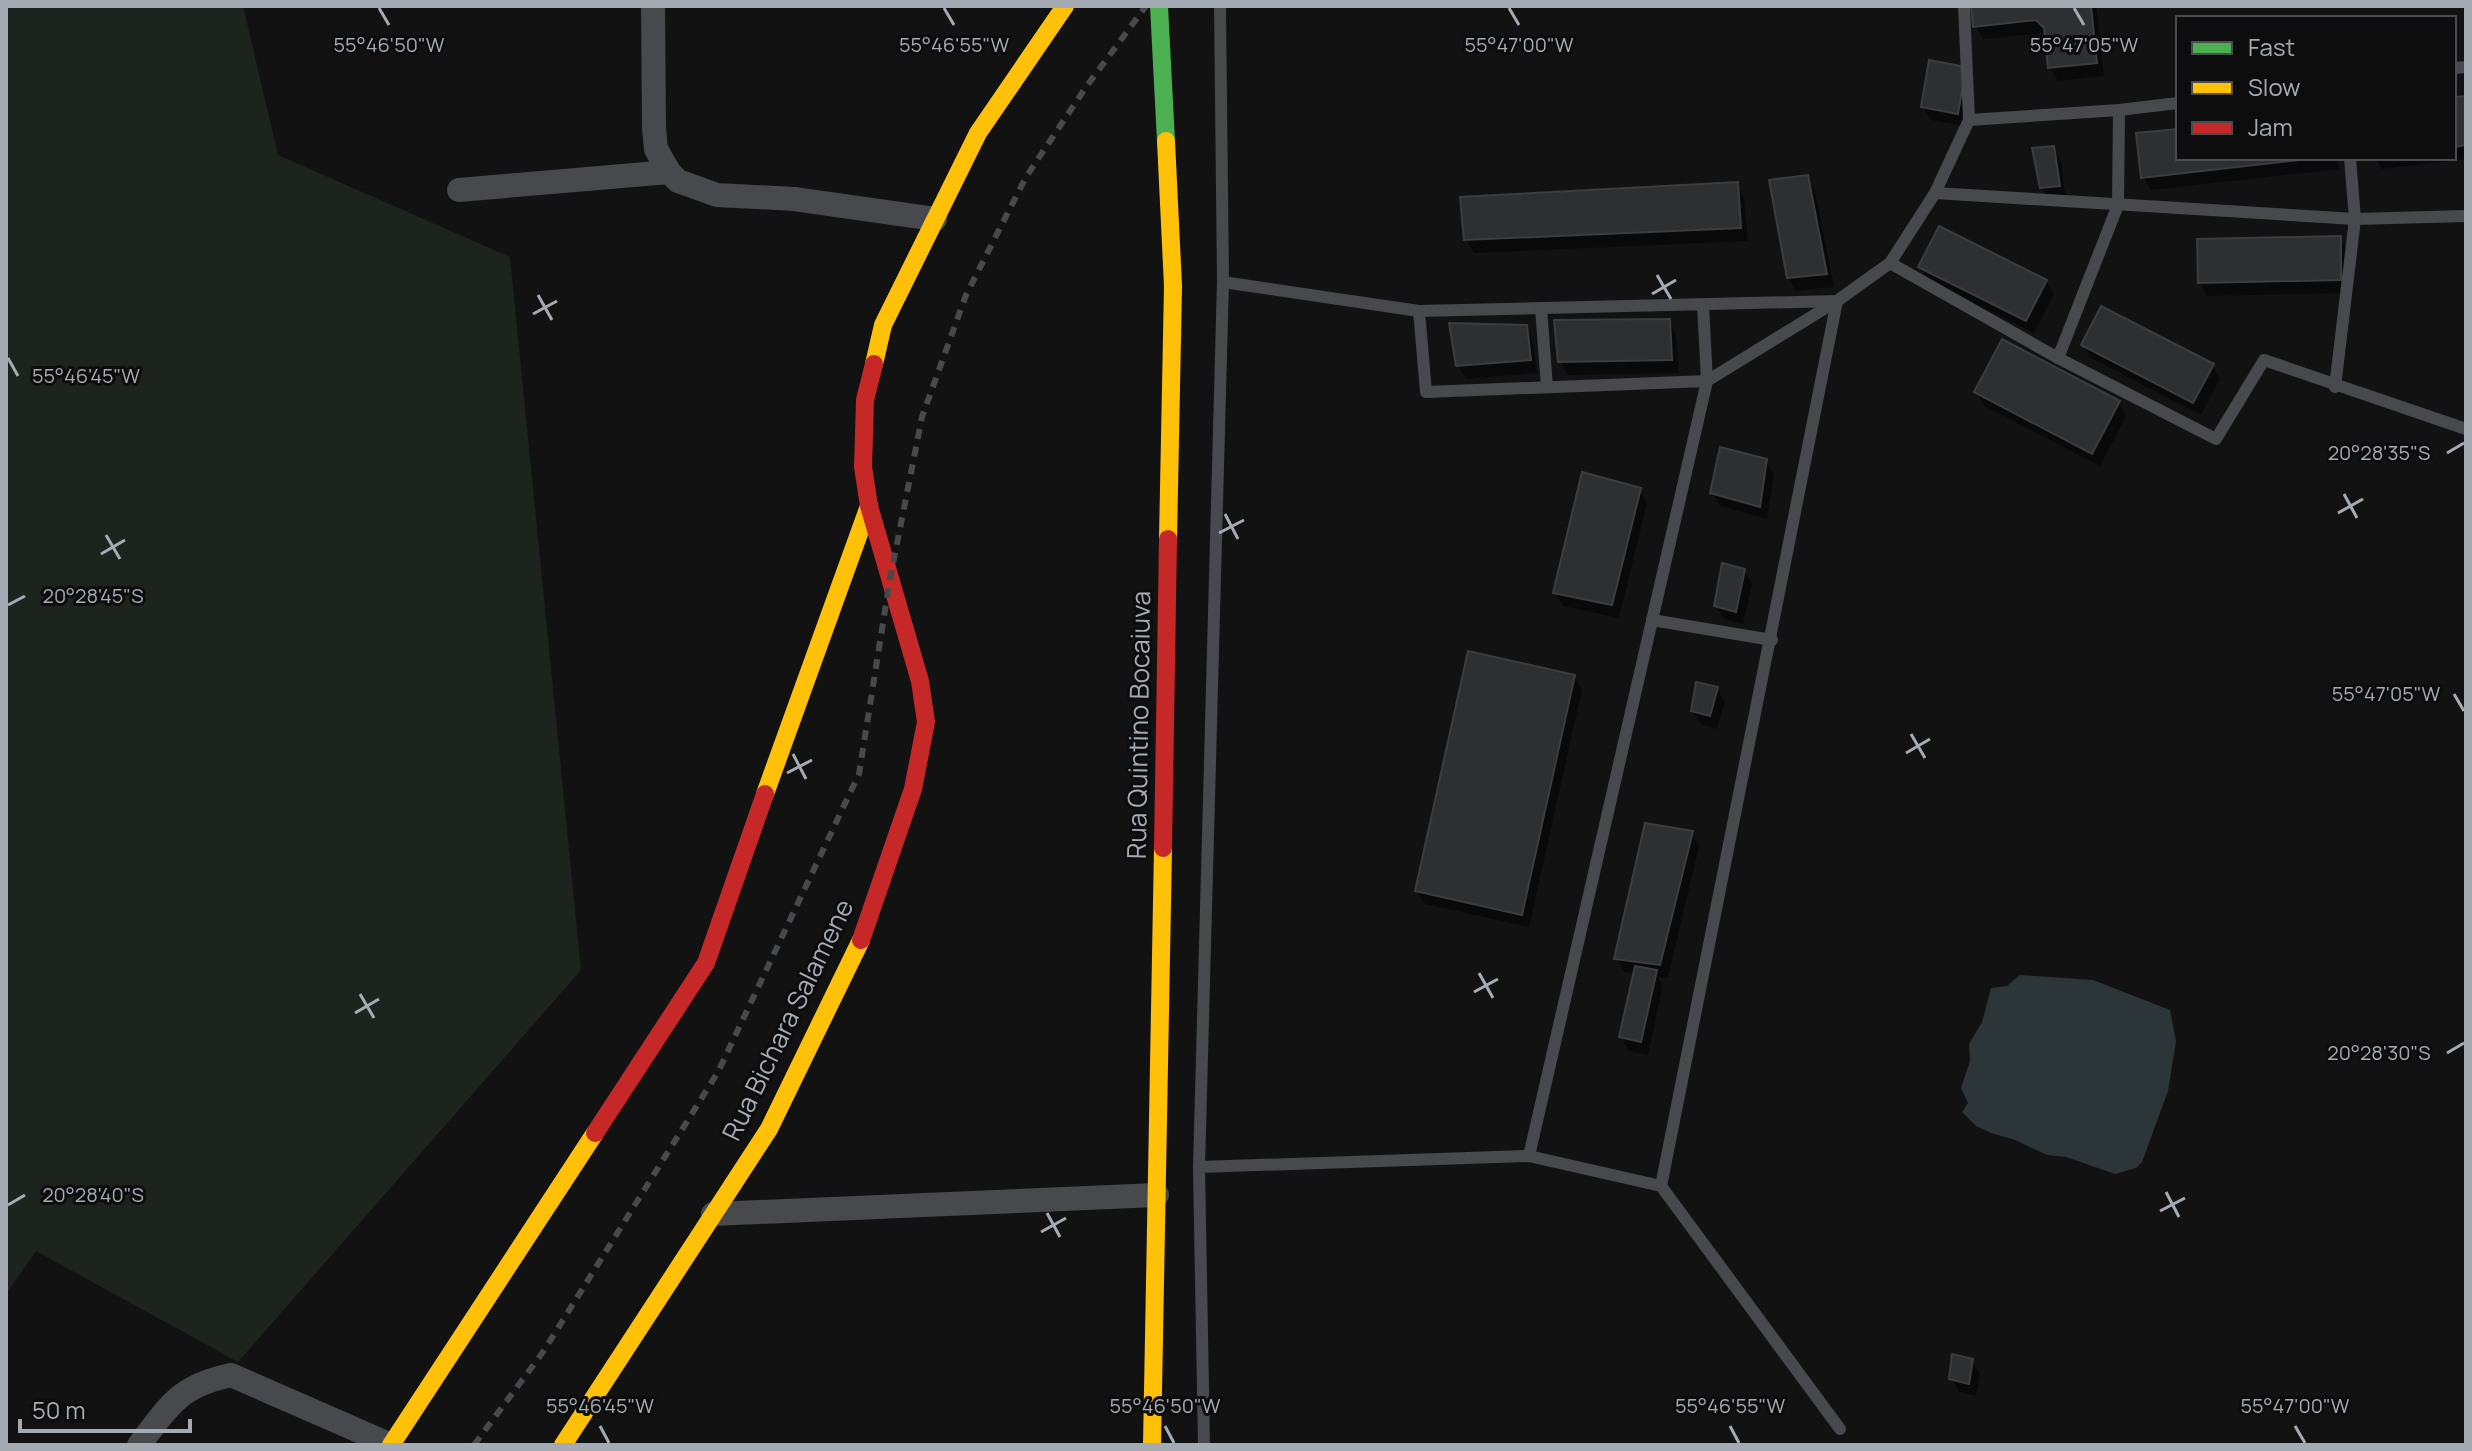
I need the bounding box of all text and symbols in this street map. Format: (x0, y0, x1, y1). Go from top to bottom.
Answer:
legend (2176, 16, 2456, 160)
text: Fast (2248, 30, 2295, 63)
text: 55°46'50"W (334, 31, 445, 58)
text: 55°46'55"W (899, 31, 1009, 58)
text: 55°47'00"W (1464, 31, 1574, 58)
text: 55°47'05"W (2030, 31, 2139, 58)
text: Slow (2248, 70, 2301, 103)
text: Jam (2248, 110, 2293, 143)
text: 55°46'45"W (32, 362, 140, 389)
text: 20°28'35"S (2328, 439, 2430, 466)
text: 20°28'45"S (43, 582, 144, 609)
street label: Rua Quintino Bocaiuva (1118, 591, 1158, 859)
text: 55°47'05"W (2332, 680, 2441, 707)
street label: Rua Bichara Salamene (713, 893, 861, 1146)
text: 20°28'30"S (2327, 1039, 2431, 1066)
text: 20°28'40"S (42, 1181, 144, 1208)
scale bar (20, 1383, 190, 1433)
text: 55°46'45"W (546, 1392, 654, 1419)
text: 55°46'50"W (1110, 1392, 1221, 1419)
text: 55°46'55"W (1675, 1392, 1785, 1419)
text: 55°47'00"W (2240, 1392, 2350, 1419)
text: 50 m (32, 1393, 86, 1426)

